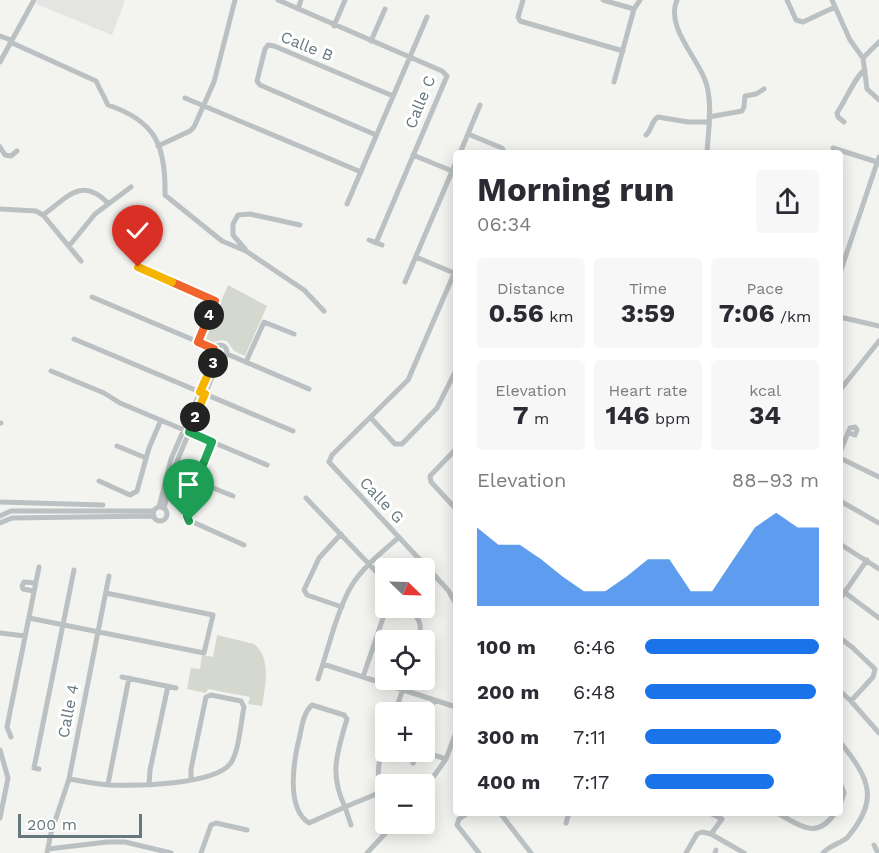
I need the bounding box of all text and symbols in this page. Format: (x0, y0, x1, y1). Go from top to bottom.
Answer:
street label: Calle B (278, 27, 336, 65)
street label: Calle C (401, 73, 439, 131)
text: Morning run (477, 170, 674, 209)
button: share (756, 170, 819, 233)
pin (112, 205, 163, 267)
text: 06:34 (477, 212, 531, 236)
icon: check (121, 214, 154, 247)
text: Distance (497, 279, 565, 298)
text: Time (629, 279, 667, 298)
text: Pace (746, 279, 784, 298)
text: 0.56 (489, 298, 544, 328)
text: 3:59 (621, 298, 675, 328)
text: 7:06 (719, 298, 775, 328)
pin: 4 (194, 300, 224, 330)
text: 4 (204, 305, 214, 324)
text: km (544, 307, 574, 326)
text: /km (775, 307, 811, 326)
pin: 3 (198, 348, 228, 378)
text: 3 (208, 353, 218, 372)
text: Elevation (495, 381, 567, 400)
text: Heart rate (608, 381, 688, 400)
text: kcal (749, 381, 781, 400)
text: 7 (513, 400, 529, 430)
text: 146 (606, 400, 650, 430)
text: 34 (749, 400, 781, 430)
pin: 2 (180, 402, 210, 432)
text: 2 (190, 407, 200, 426)
text: m (529, 409, 549, 428)
text: bpm (650, 409, 690, 428)
pin (163, 459, 214, 521)
icon: arrive (172, 468, 205, 501)
text: Elevation (477, 468, 566, 492)
text: 88–93 m (732, 468, 819, 492)
street label: Calle G (356, 473, 408, 527)
north arrow (375, 558, 435, 618)
map controls (375, 558, 435, 834)
button: locate (375, 630, 435, 690)
text: 100 m (477, 635, 536, 659)
text: 6:46 (573, 635, 615, 659)
text: 200 m (477, 680, 539, 704)
text: 6:48 (573, 680, 616, 704)
street label: Calle 4 (53, 682, 83, 739)
button: + (375, 702, 435, 762)
text: 300 m (477, 725, 539, 749)
text: 7:11 (573, 725, 606, 749)
text: 400 m (477, 770, 540, 794)
text: 7:17 (573, 770, 609, 794)
button: − (375, 774, 435, 834)
scale bar (18, 811, 142, 838)
text: 200 m (27, 815, 77, 834)

